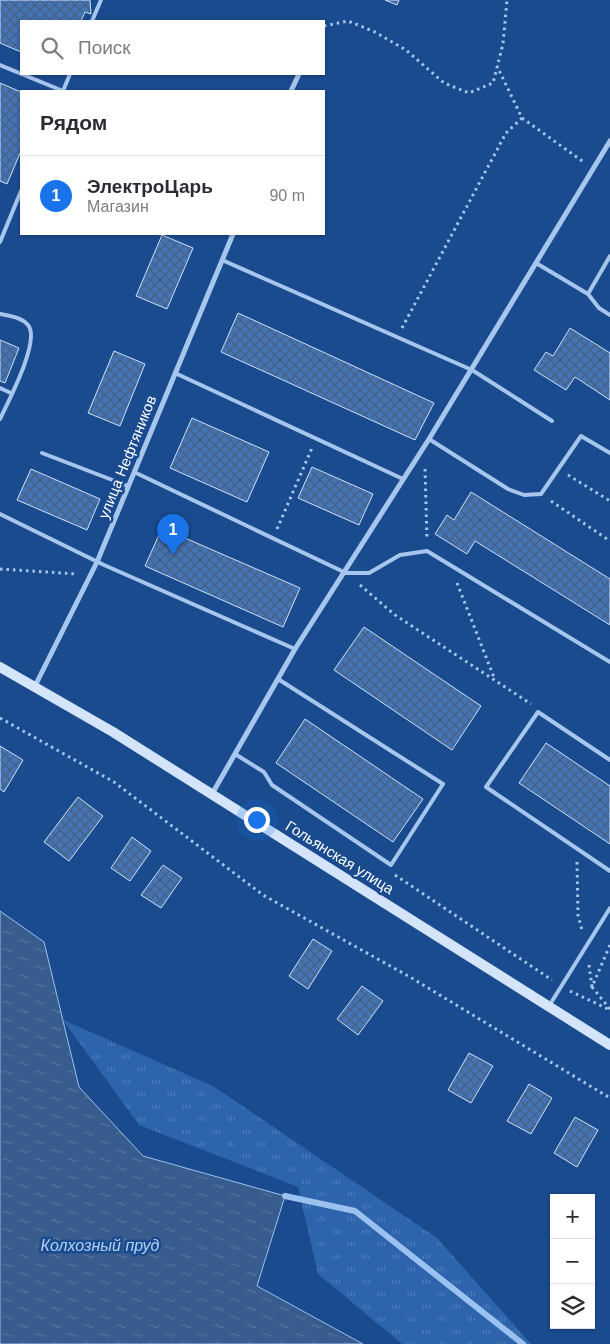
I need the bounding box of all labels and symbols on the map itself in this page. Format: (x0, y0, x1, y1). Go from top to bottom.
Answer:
street label: улица Нефтяников (95, 393, 159, 521)
pin: 1 (157, 514, 189, 555)
your location (244, 807, 270, 833)
street label: Гольянская улица (283, 817, 398, 898)
water label: Колхозный пруд (41, 1237, 160, 1254)

